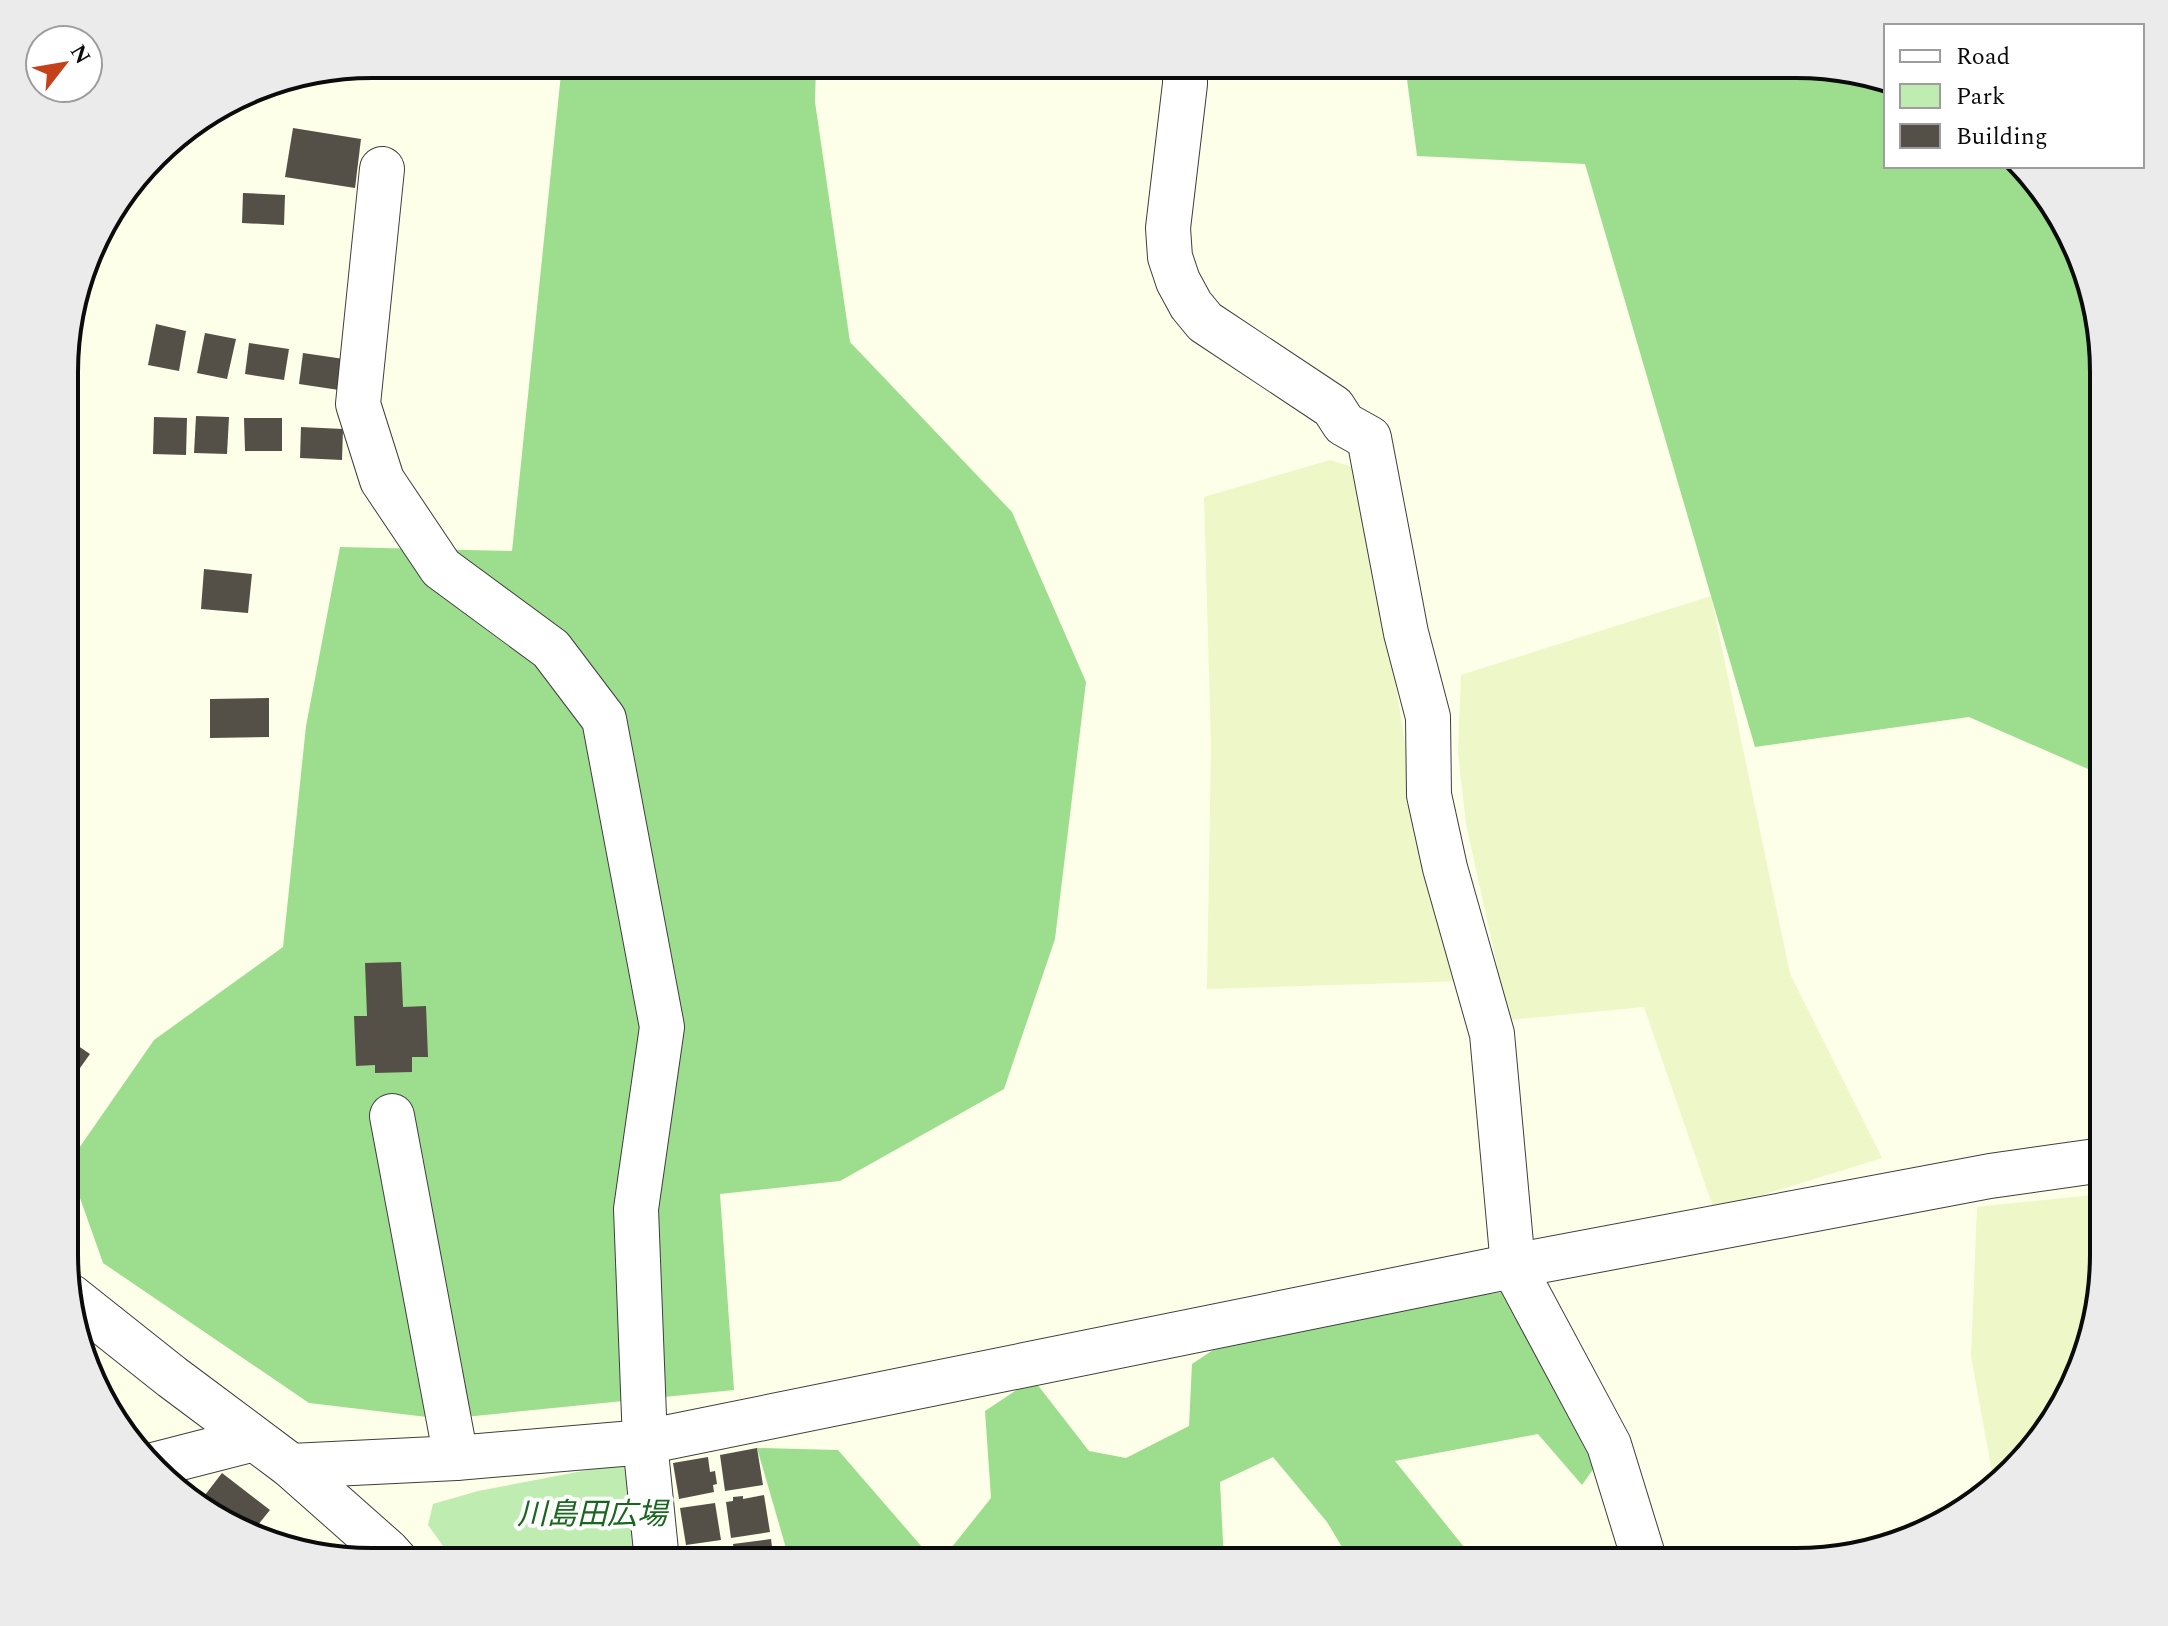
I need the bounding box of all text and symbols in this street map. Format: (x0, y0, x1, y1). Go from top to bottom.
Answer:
north arrow (24, 24, 104, 104)
legend (1884, 24, 2144, 168)
text: N (61, 38, 99, 71)
text: Road (1956, 39, 2010, 75)
text: Park (1956, 79, 2006, 115)
text: Building (1956, 119, 2048, 155)
park label: 川島田広場 (517, 1492, 670, 1538)

